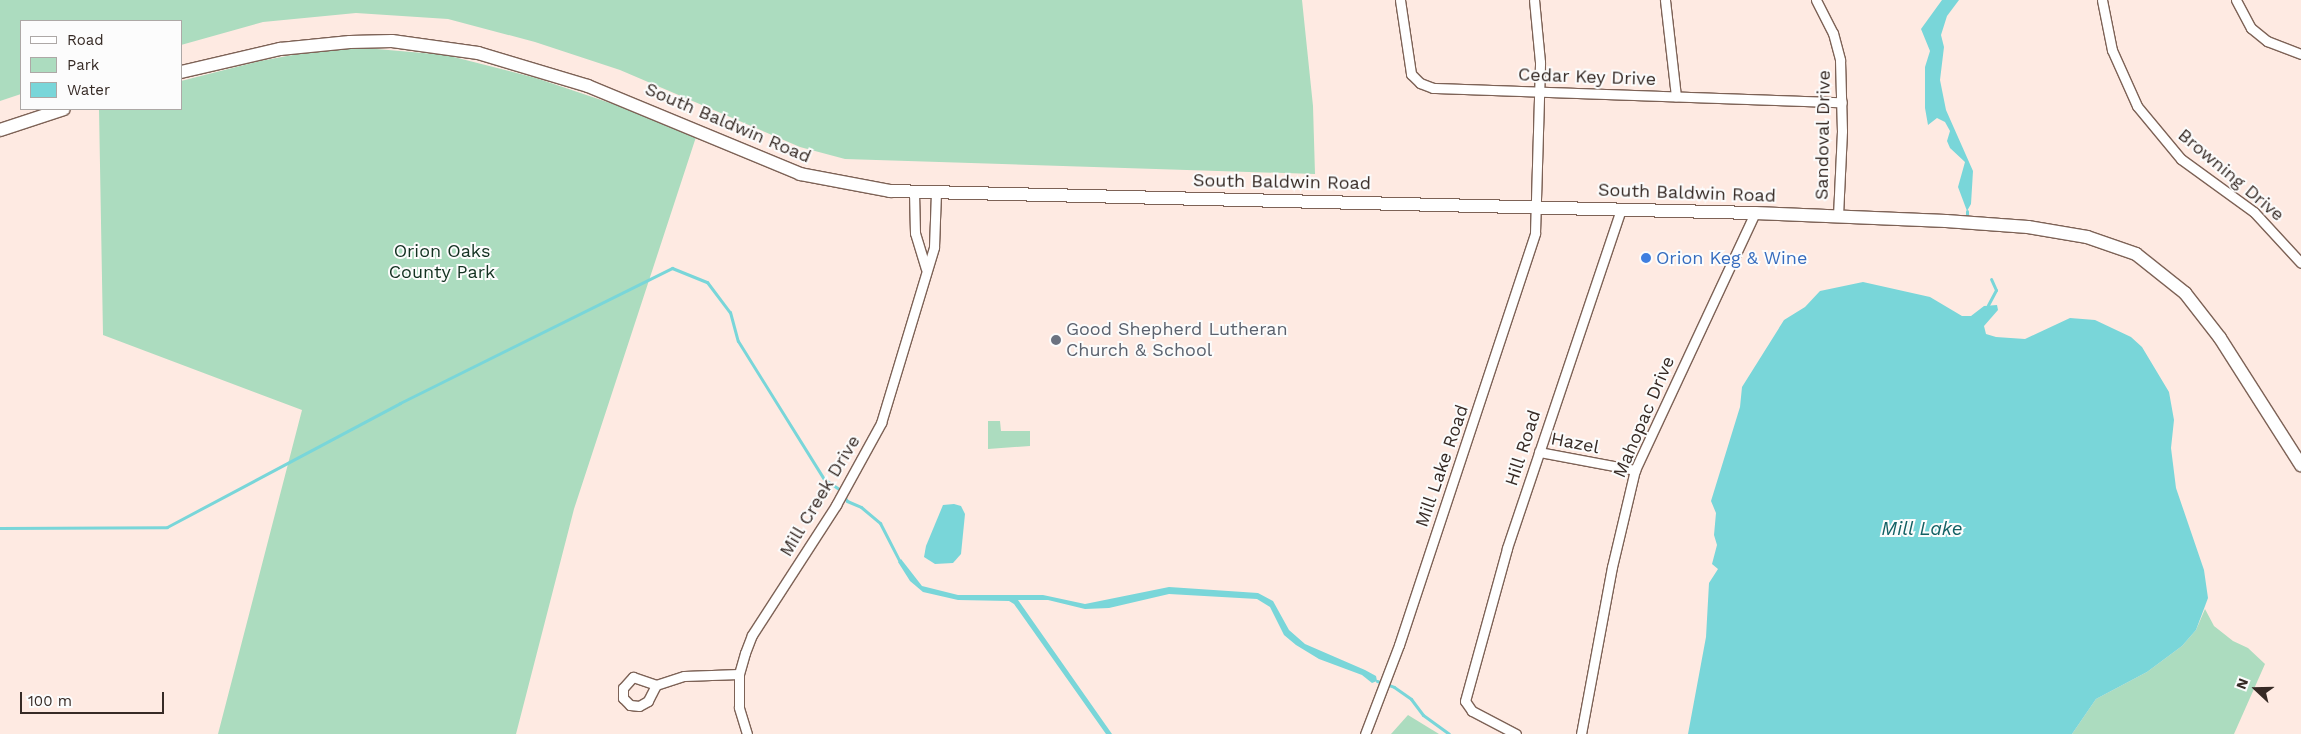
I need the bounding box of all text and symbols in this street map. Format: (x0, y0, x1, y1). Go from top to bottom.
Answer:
legend (20, 20, 182, 110)
text: Road (67, 31, 104, 49)
text: Park (67, 56, 99, 74)
street label: Cedar Key Drive (1517, 64, 1657, 90)
street label: Sandoval Drive (1811, 70, 1835, 200)
street label: South Baldwin Road (642, 78, 814, 168)
text: Water (67, 81, 110, 99)
street label: Browning Drive (2174, 124, 2288, 226)
street label: South Baldwin Road (1193, 170, 1371, 194)
street label: South Baldwin Road (1598, 179, 1776, 207)
park label: Orion Oaks County Park (389, 241, 495, 284)
place label: Orion Keg & Wine (1656, 247, 1808, 269)
marker: Orion Keg & Wine (1640, 252, 1652, 264)
place label: Good Shepherd Lutheran Church & School (1066, 319, 1288, 362)
marker: Good Shepherd Lutheran Church & School (1050, 334, 1062, 346)
street label: Mahopac Drive (1609, 353, 1679, 481)
street label: Mill Lake Road (1411, 402, 1473, 530)
street label: Hill Road (1501, 407, 1545, 489)
street label: Hazel (1549, 428, 1601, 458)
street label: Mill Creek Drive (775, 431, 865, 561)
water label: Mill Lake (1881, 518, 1963, 540)
north arrow (2231, 664, 2281, 714)
text: N (2233, 676, 2251, 691)
scale bar (22, 682, 166, 714)
text: 100 m (28, 692, 72, 710)

